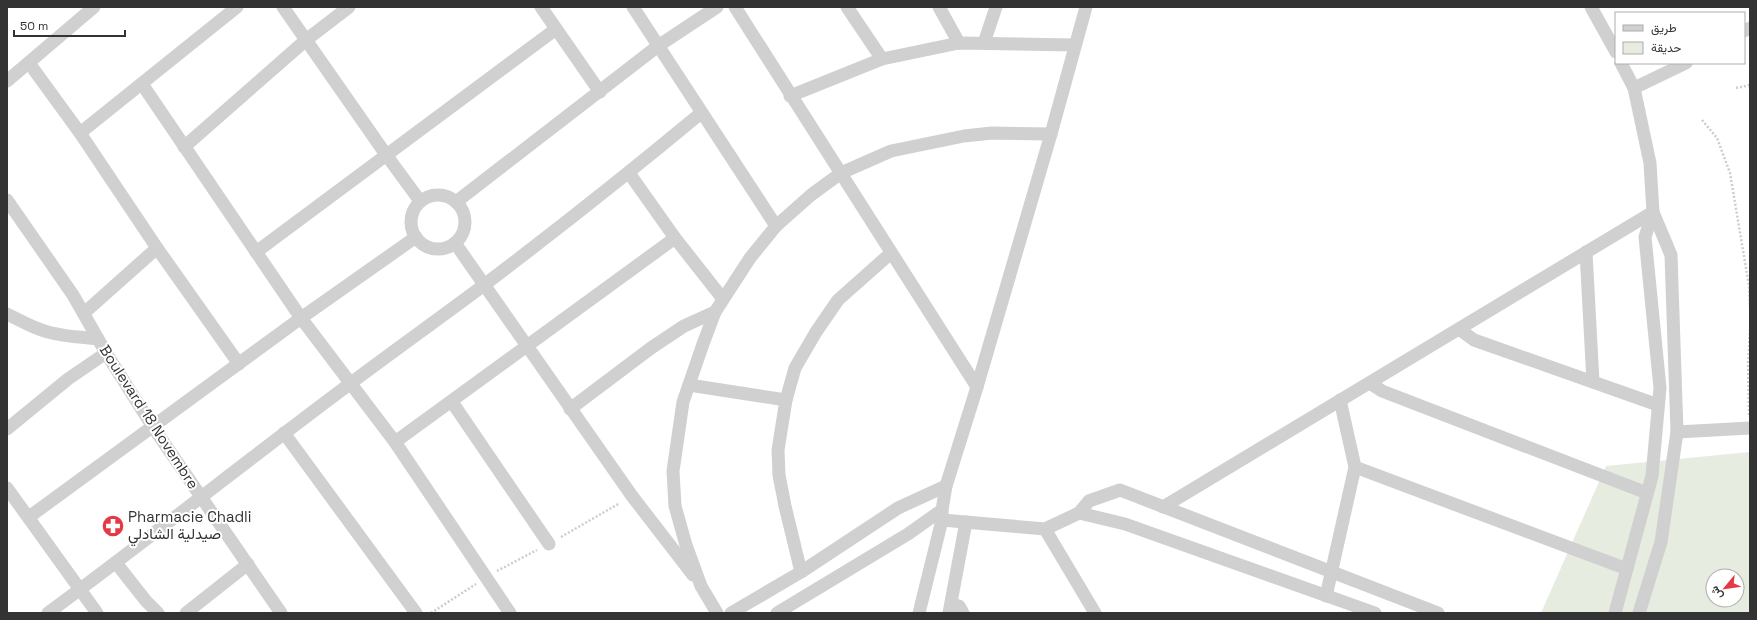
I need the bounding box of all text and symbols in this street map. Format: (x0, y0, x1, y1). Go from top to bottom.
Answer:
scale bar (14, 12, 125, 38)
legend (1615, 12, 1745, 64)
text: 50 m (20, 18, 48, 34)
text: طريق (1651, 20, 1677, 36)
text: حديقة (1651, 40, 1681, 56)
street label: Boulevard 18 Novembre (96, 341, 203, 492)
place label: Pharmacie Chadli صيدلية الشادلي (128, 507, 251, 547)
pharmacy icon: Pharmacie Chadli صيدلية الشادلي (100, 513, 126, 539)
north arrow (1705, 568, 1745, 608)
text: ش (1707, 584, 1726, 602)

